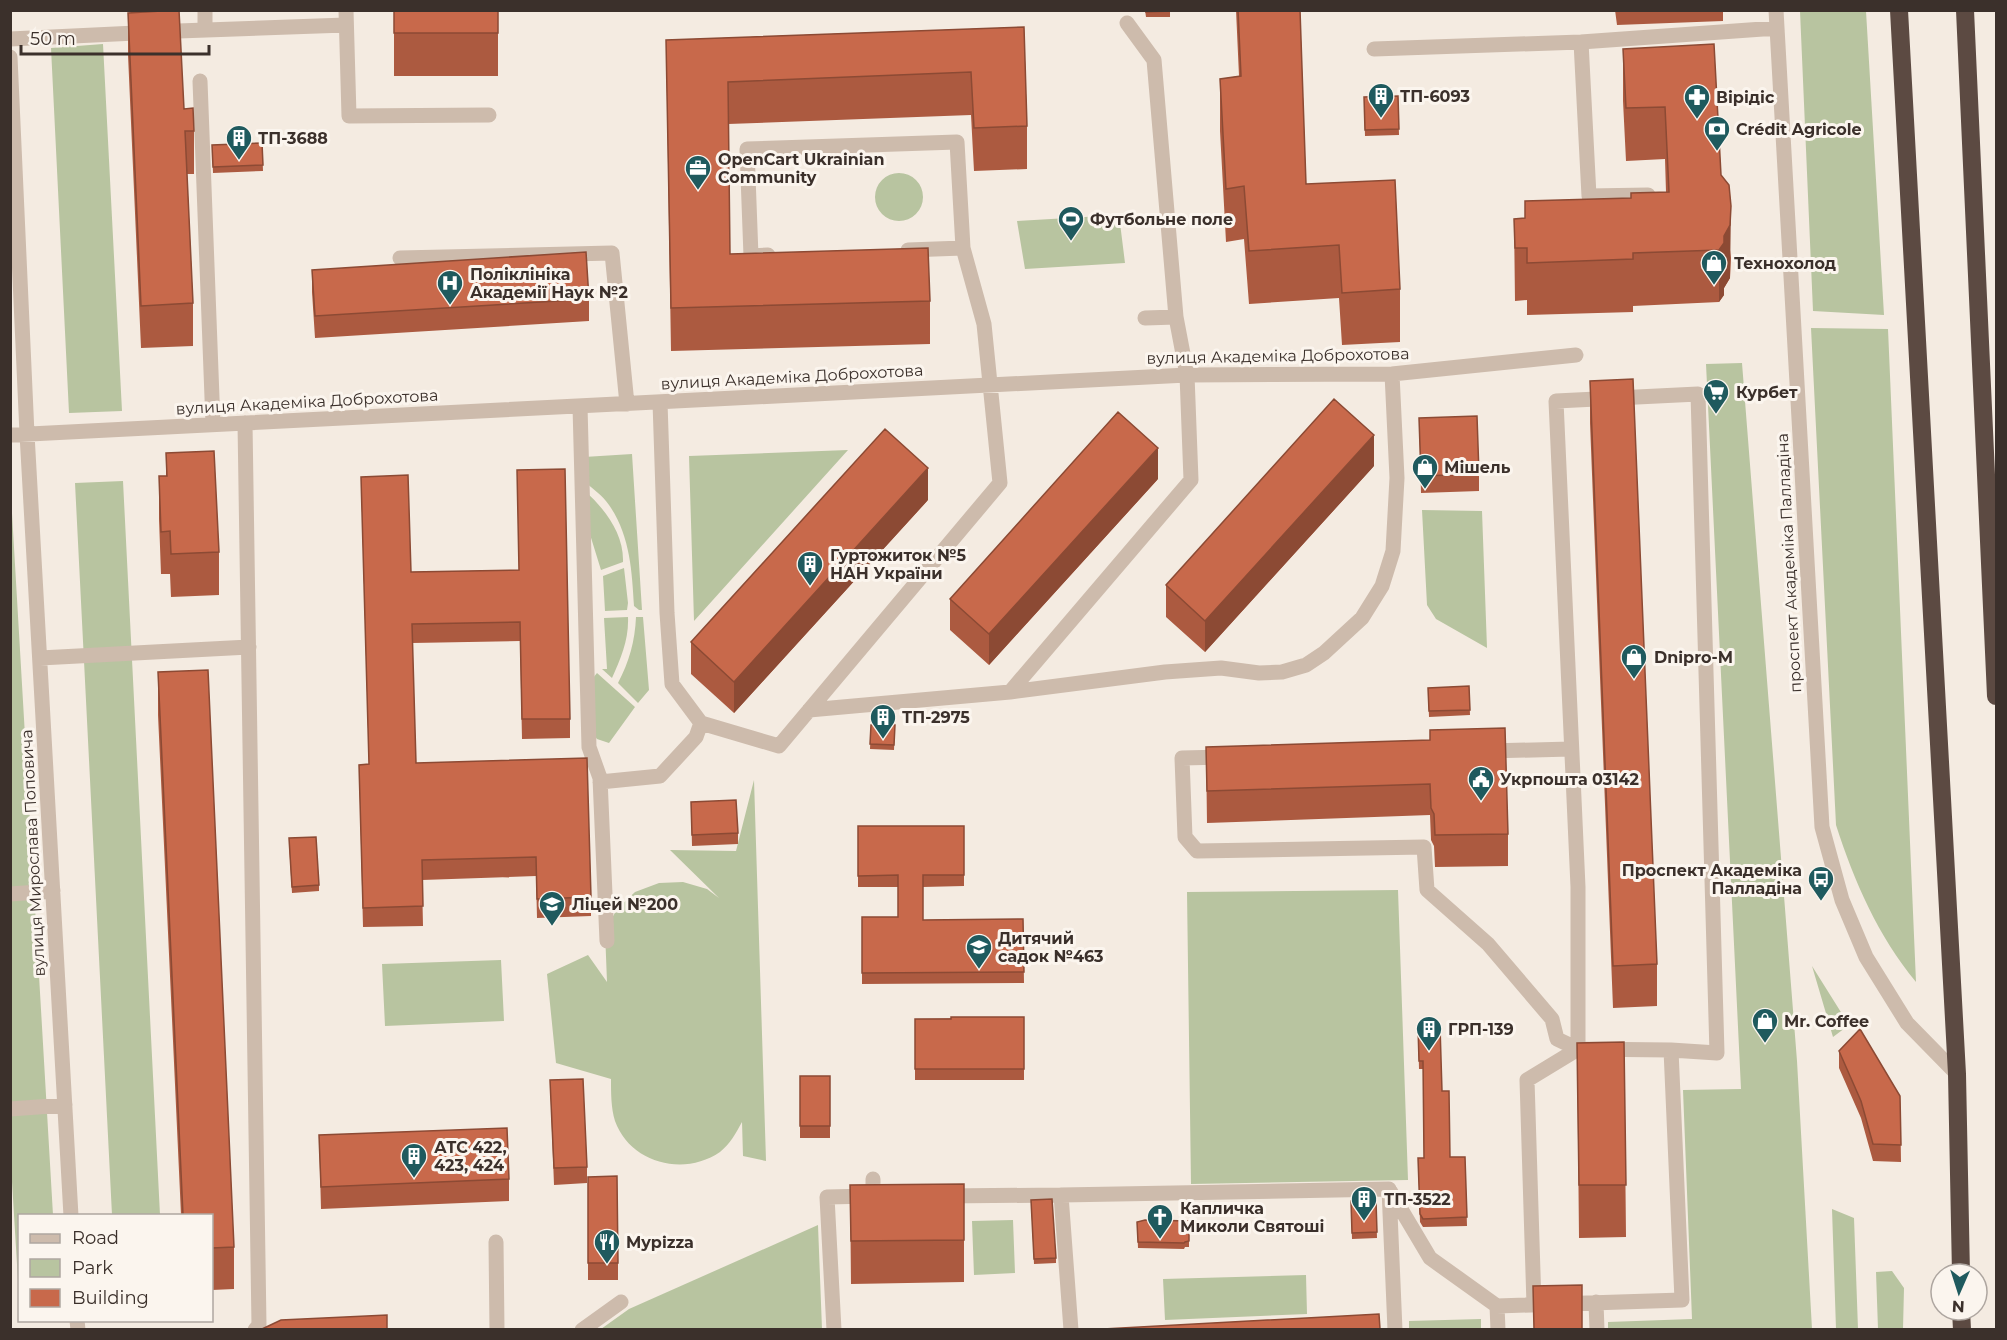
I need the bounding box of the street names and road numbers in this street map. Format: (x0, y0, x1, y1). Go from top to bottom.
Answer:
street label: вулиця Академіка Доброхотова (1146, 344, 1410, 368)
street label: вулиця Академіка Доброхотова (660, 361, 924, 393)
street label: вулиця Академіка Доброхотова (175, 386, 439, 418)
street label: проспект Академіка Палладіна (1773, 433, 1805, 693)
street label: вулиця Мирослава Поповича (17, 729, 49, 977)

